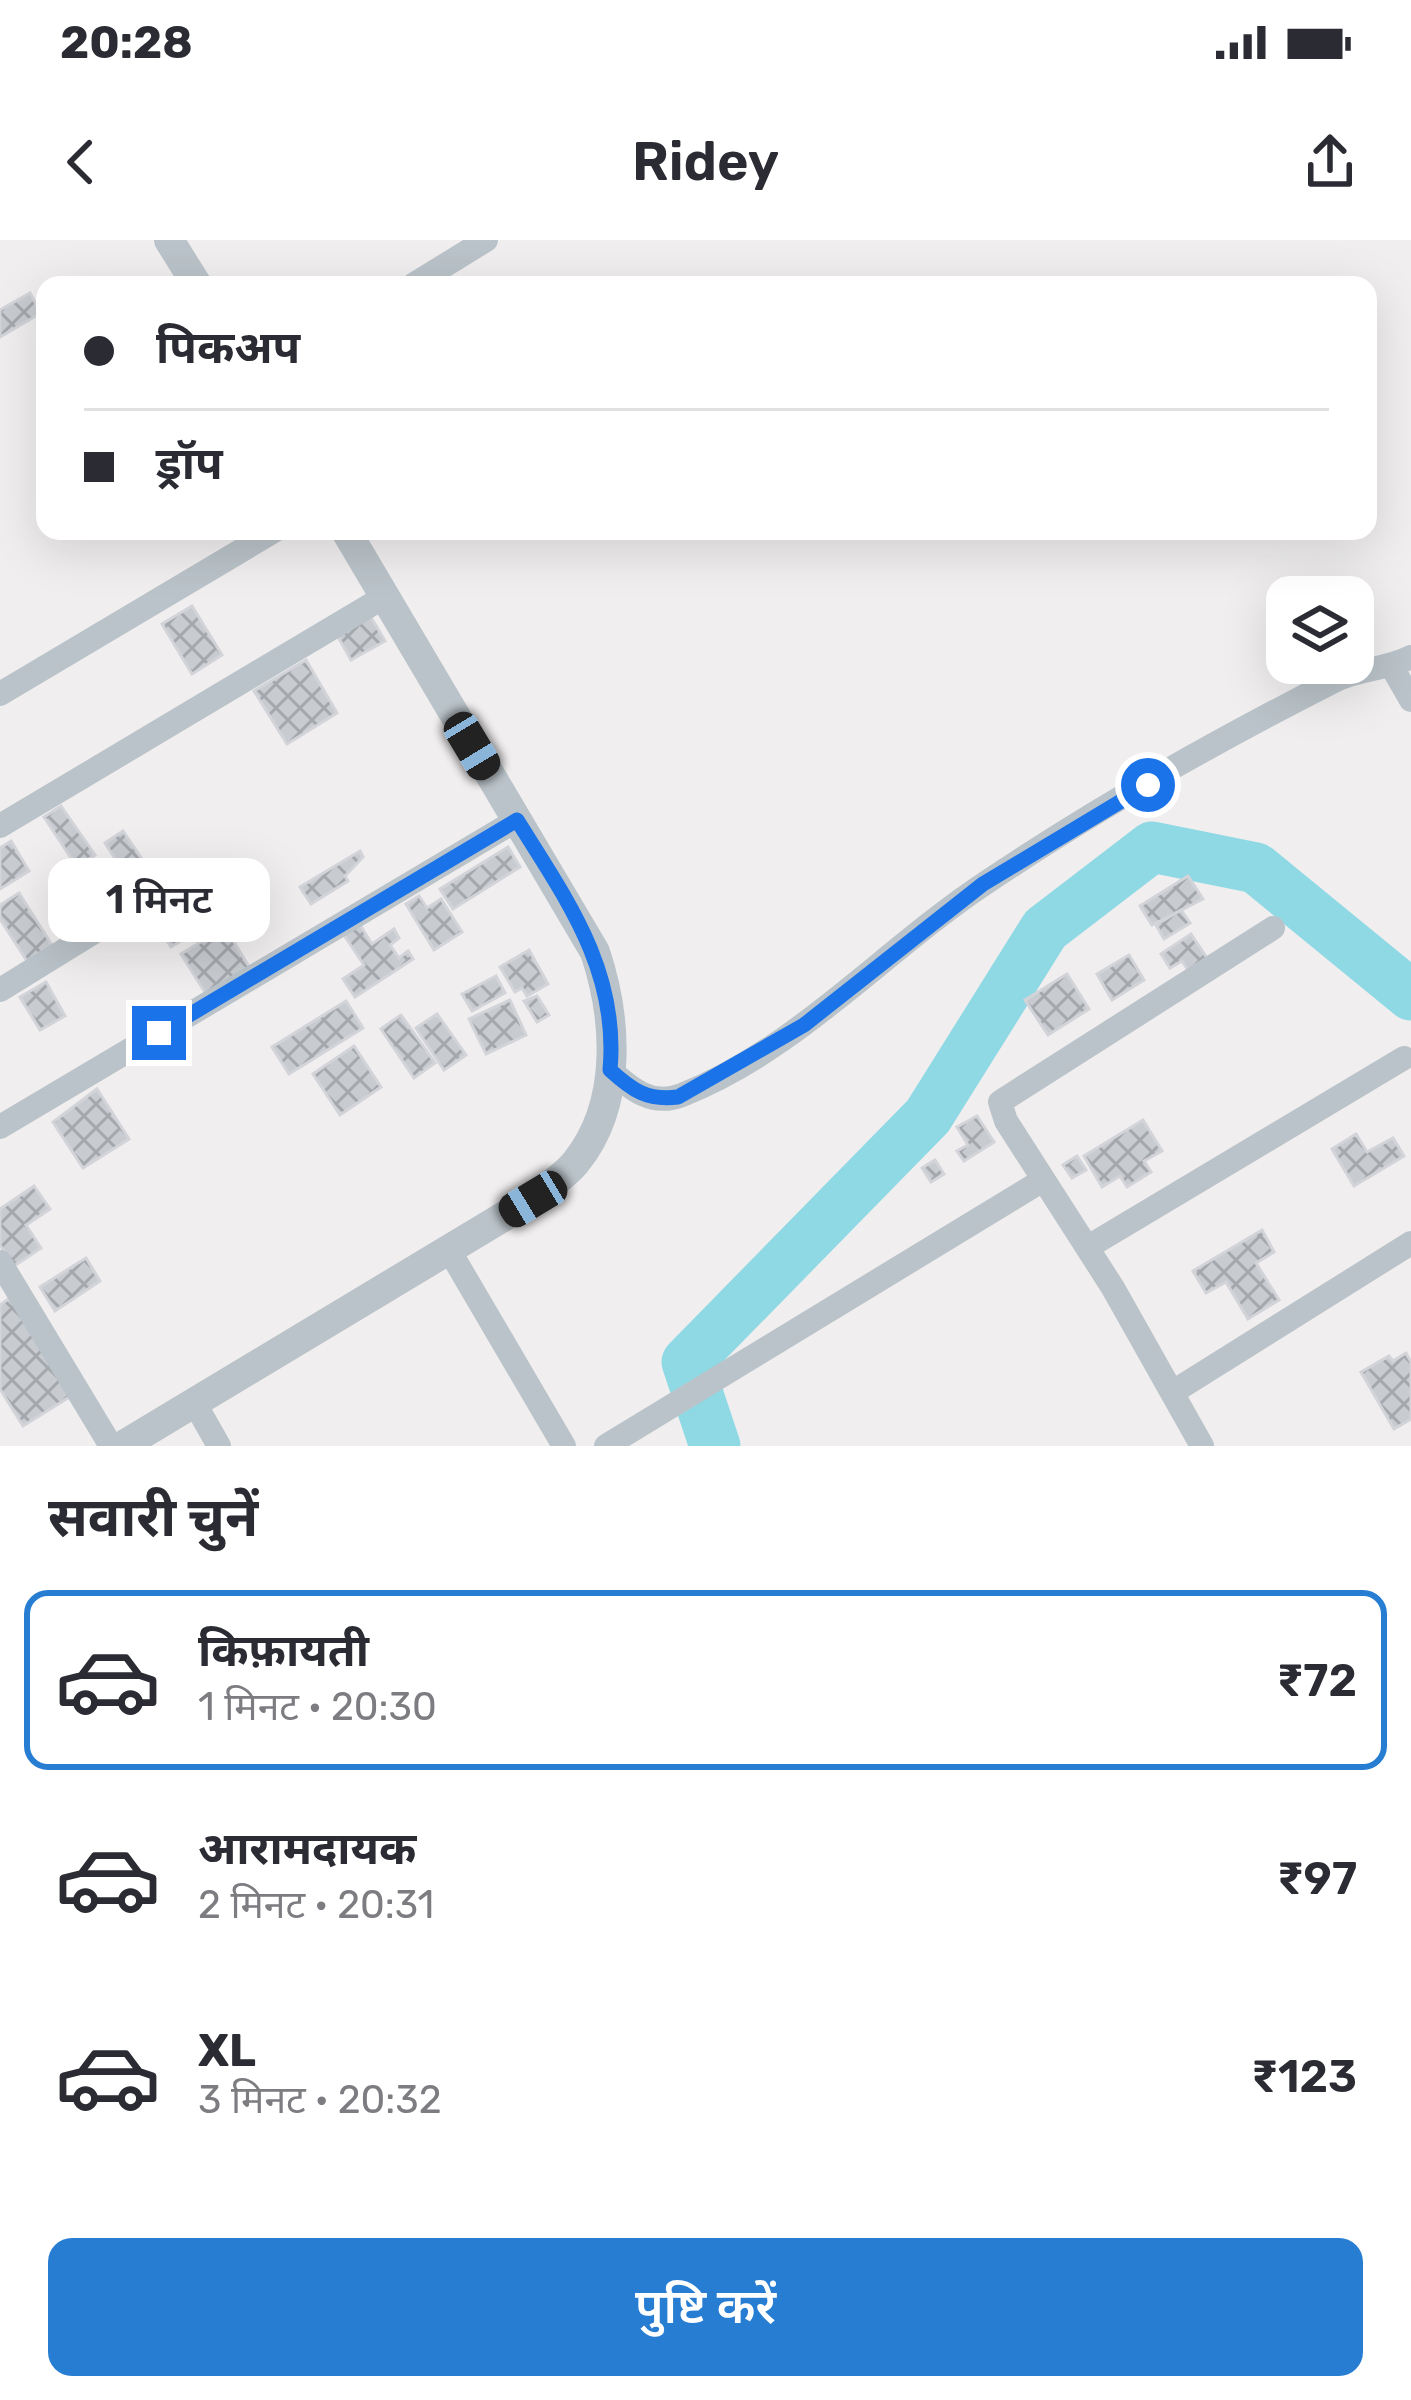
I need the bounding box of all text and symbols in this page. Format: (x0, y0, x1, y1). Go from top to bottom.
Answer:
text: 20:28 (60, 16, 193, 69)
icon: back (48, 129, 114, 195)
icon: share (1297, 129, 1363, 195)
text: Ridey (632, 130, 779, 194)
text: पिकअप (156, 321, 300, 374)
text: ड्रॉप (156, 437, 223, 490)
map controls (1266, 576, 1374, 684)
button: layers (1266, 576, 1374, 684)
car (438, 706, 506, 786)
route start (1121, 758, 1175, 812)
callout: 1 मिनट (48, 859, 270, 943)
text: 1 मिनट (106, 877, 212, 923)
route end (132, 1006, 186, 1060)
car (493, 1165, 573, 1233)
text: सवारी चुनें (48, 1486, 258, 1550)
text: किफ़ायती (198, 1624, 369, 1677)
icon: car (54, 1626, 162, 1734)
text: ₹72 (1277, 1654, 1357, 1707)
text: 1 मिनट · 20:30 (198, 1684, 437, 1730)
text: आरामदायक (198, 1822, 416, 1875)
icon: car (54, 1824, 162, 1932)
text: ₹97 (1277, 1852, 1357, 1905)
text: 2 मिनट · 20:31 (198, 1882, 434, 1928)
icon: car (54, 2022, 162, 2130)
text: XL (198, 2024, 256, 2077)
text: ₹123 (1251, 2050, 1357, 2103)
text: 3 मिनट · 20:32 (198, 2077, 442, 2123)
button: पुष्टि करें (48, 2238, 1363, 2376)

